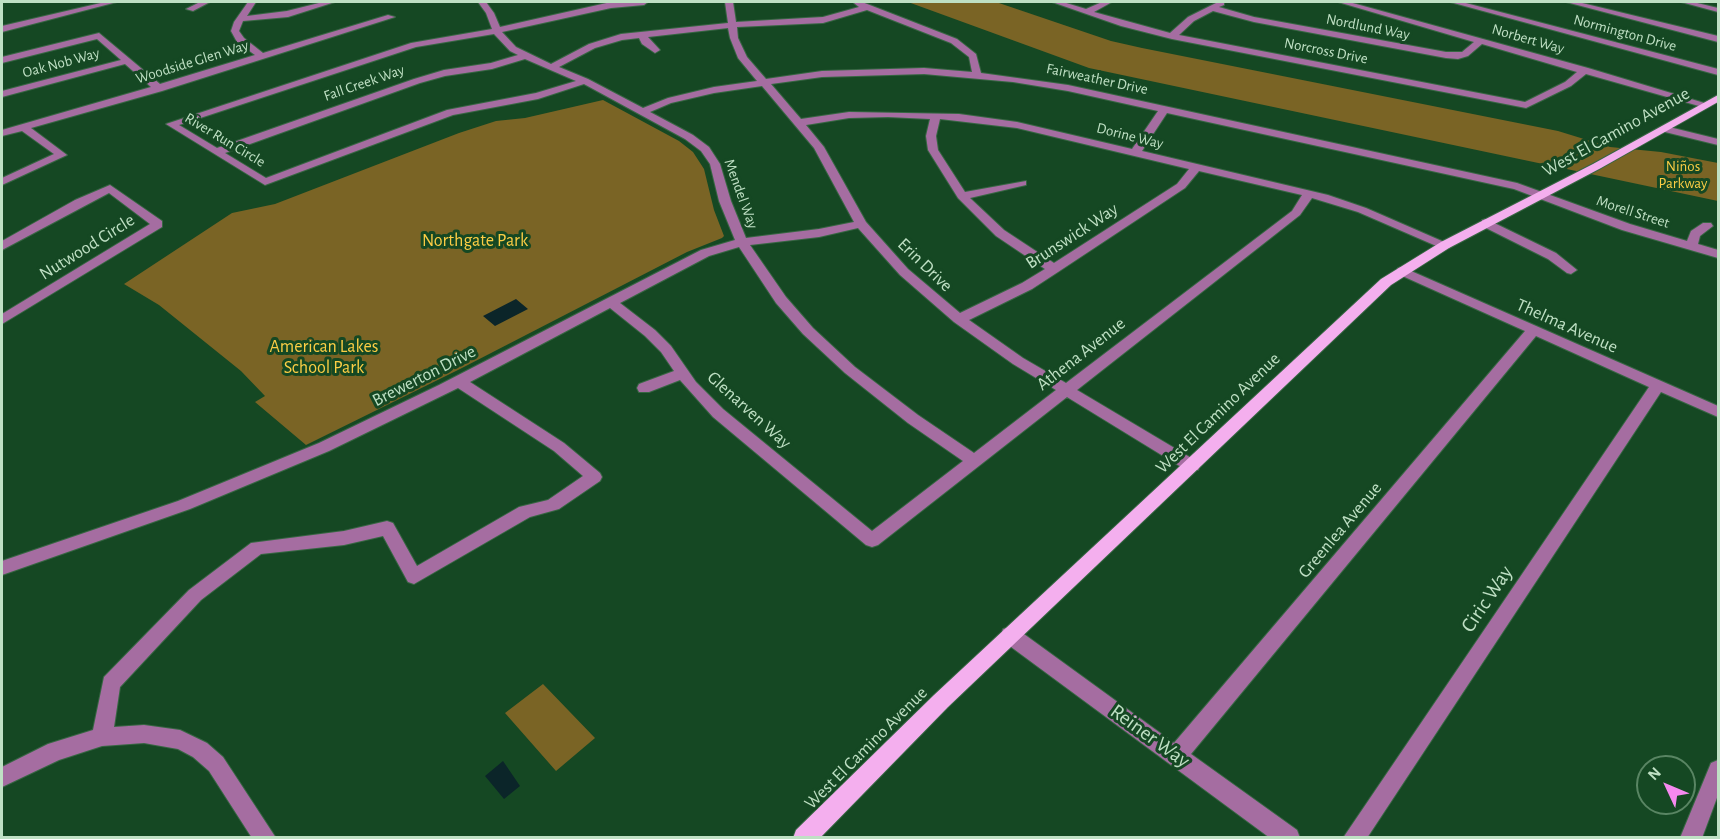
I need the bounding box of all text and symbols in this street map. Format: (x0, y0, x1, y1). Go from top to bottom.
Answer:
street label: Nordlund Way (1325, 10, 1411, 44)
street label: Normington Drive (1572, 11, 1678, 55)
street label: Norbert Way (1490, 20, 1566, 58)
street label: Norcross Drive (1283, 34, 1369, 68)
street label: Woodside Glen Way (133, 36, 251, 88)
street label: Oak Nob Way (21, 44, 101, 82)
street label: Fairweather Drive (1045, 59, 1149, 99)
street label: Fall Creek Way (321, 61, 407, 105)
street label: West El Camino Avenue (1539, 83, 1693, 181)
street label: River Run Circle (181, 109, 269, 171)
street label: Dorine Way (1095, 119, 1165, 153)
street label: Mendel Way (720, 157, 762, 231)
park label: Niños Parkway (1659, 157, 1707, 192)
street label: Morell Street (1594, 192, 1672, 232)
street label: Brunswick Way (1022, 198, 1122, 274)
street label: Nutwood Circle (35, 209, 139, 285)
park label: Northgate Park (422, 230, 528, 252)
street label: Erin Drive (893, 233, 957, 297)
street label: Thelma Avenue (1513, 294, 1621, 358)
street label: Athena Avenue (1032, 313, 1130, 395)
park label: American Lakes School Park (270, 336, 378, 378)
street label: Brewerton Drive (369, 341, 479, 411)
street label: West El Camino Avenue (1151, 348, 1285, 478)
street label: Glenarven Way (703, 367, 795, 453)
street label: Greenlea Avenue (1294, 478, 1386, 582)
street label: Ciric Way (1455, 561, 1519, 637)
street label: West El Camino Avenue (800, 682, 932, 814)
street label: Reiner Way (1105, 699, 1195, 773)
north arrow (1636, 755, 1696, 815)
text: N (1645, 764, 1664, 783)

